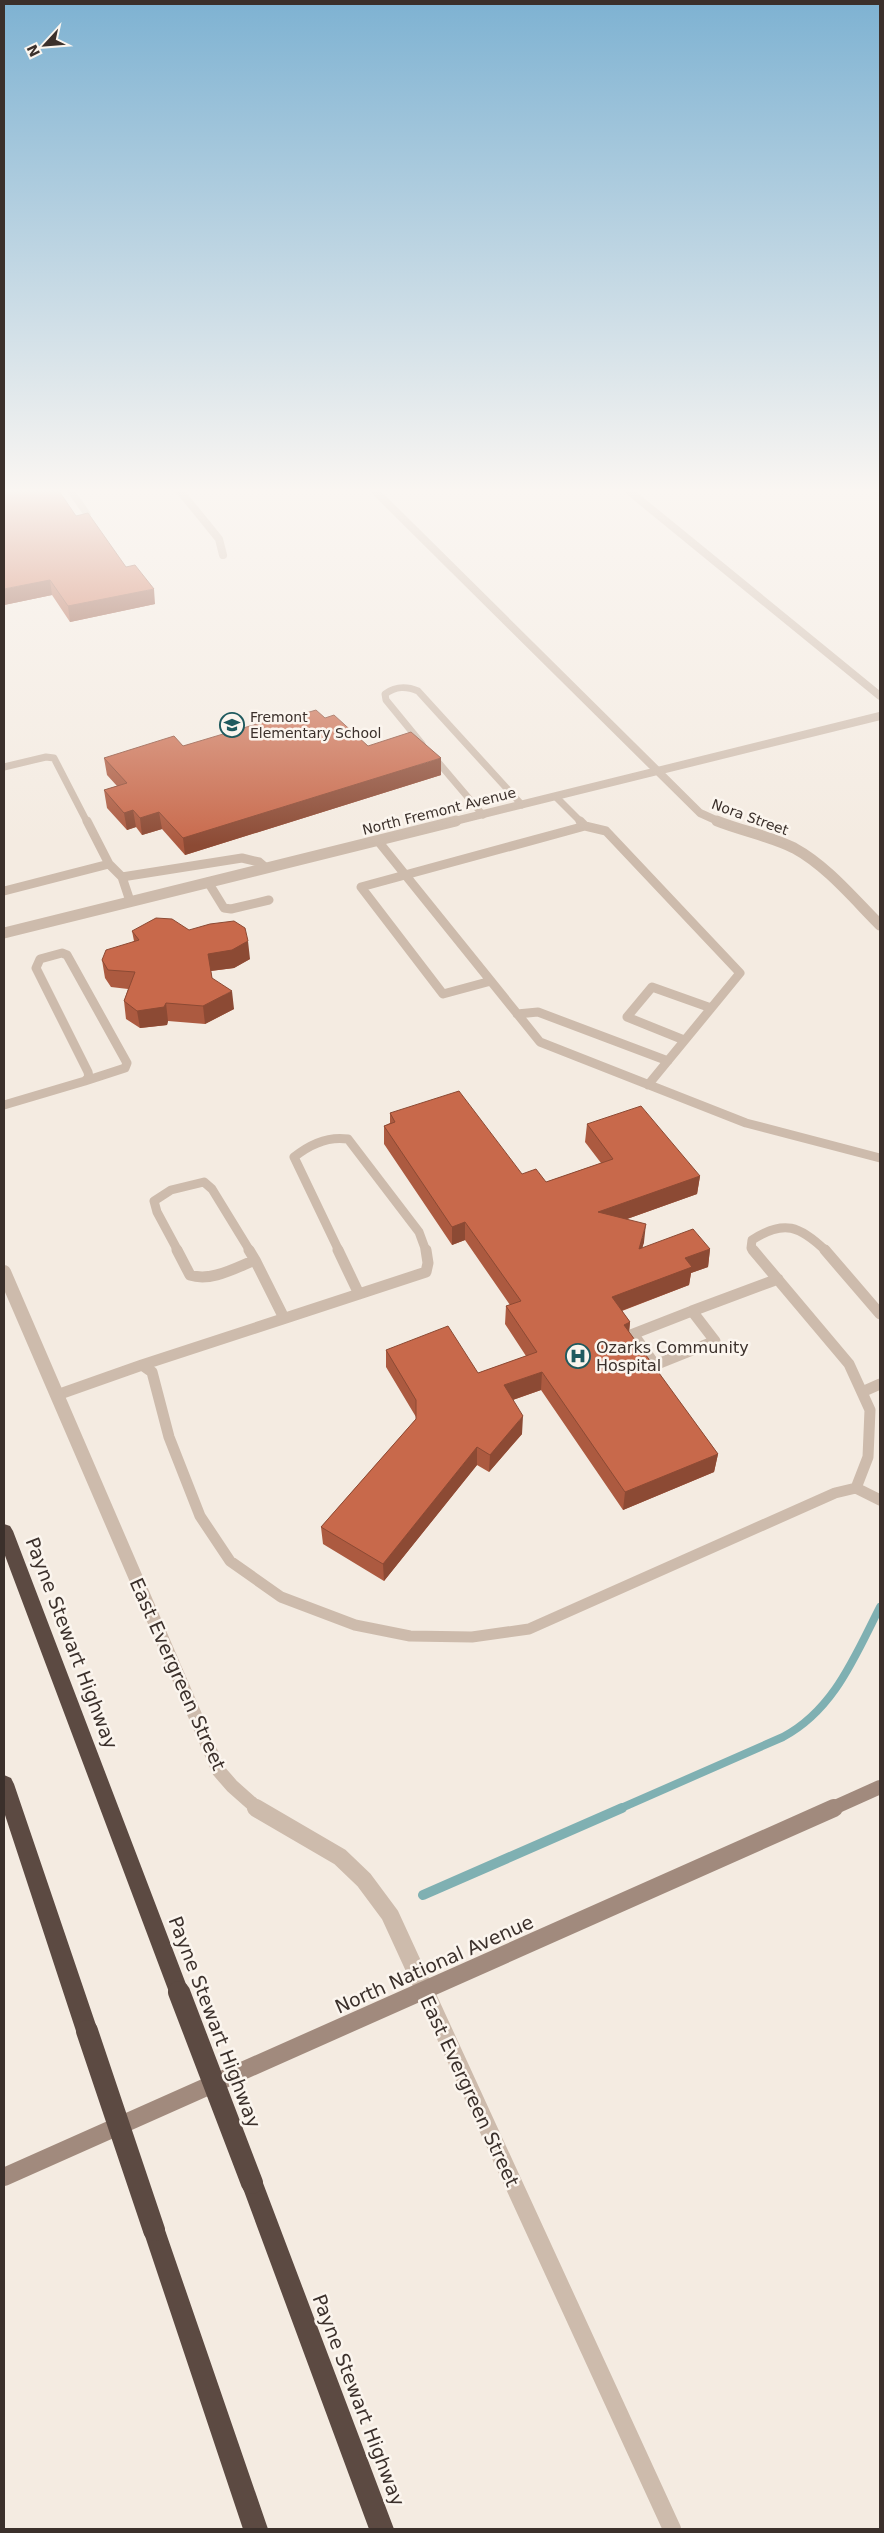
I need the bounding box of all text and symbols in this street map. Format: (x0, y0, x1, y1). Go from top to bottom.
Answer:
north arrow (20, 20, 70, 70)
text: N (24, 42, 43, 59)
place label: Fremont Elementary School (250, 709, 382, 741)
school or university icon: Fremont Elementary School (219, 712, 245, 738)
street label: North Fremont Avenue (361, 784, 517, 838)
street label: Nora Street (709, 796, 791, 838)
place label: Ozarks Community Hospital (596, 1338, 749, 1375)
hospital icon: Ozarks Community Hospital (565, 1343, 591, 1369)
street label: Payne Stewart Highway (21, 1534, 123, 1752)
street label: East Evergreen Street (126, 1574, 230, 1774)
street label: North National Avenue (331, 1910, 537, 2018)
street label: Payne Stewart Highway (164, 1913, 266, 2131)
street label: East Evergreen Street (416, 1992, 524, 2190)
street label: Payne Stewart Highway (308, 2291, 410, 2509)

